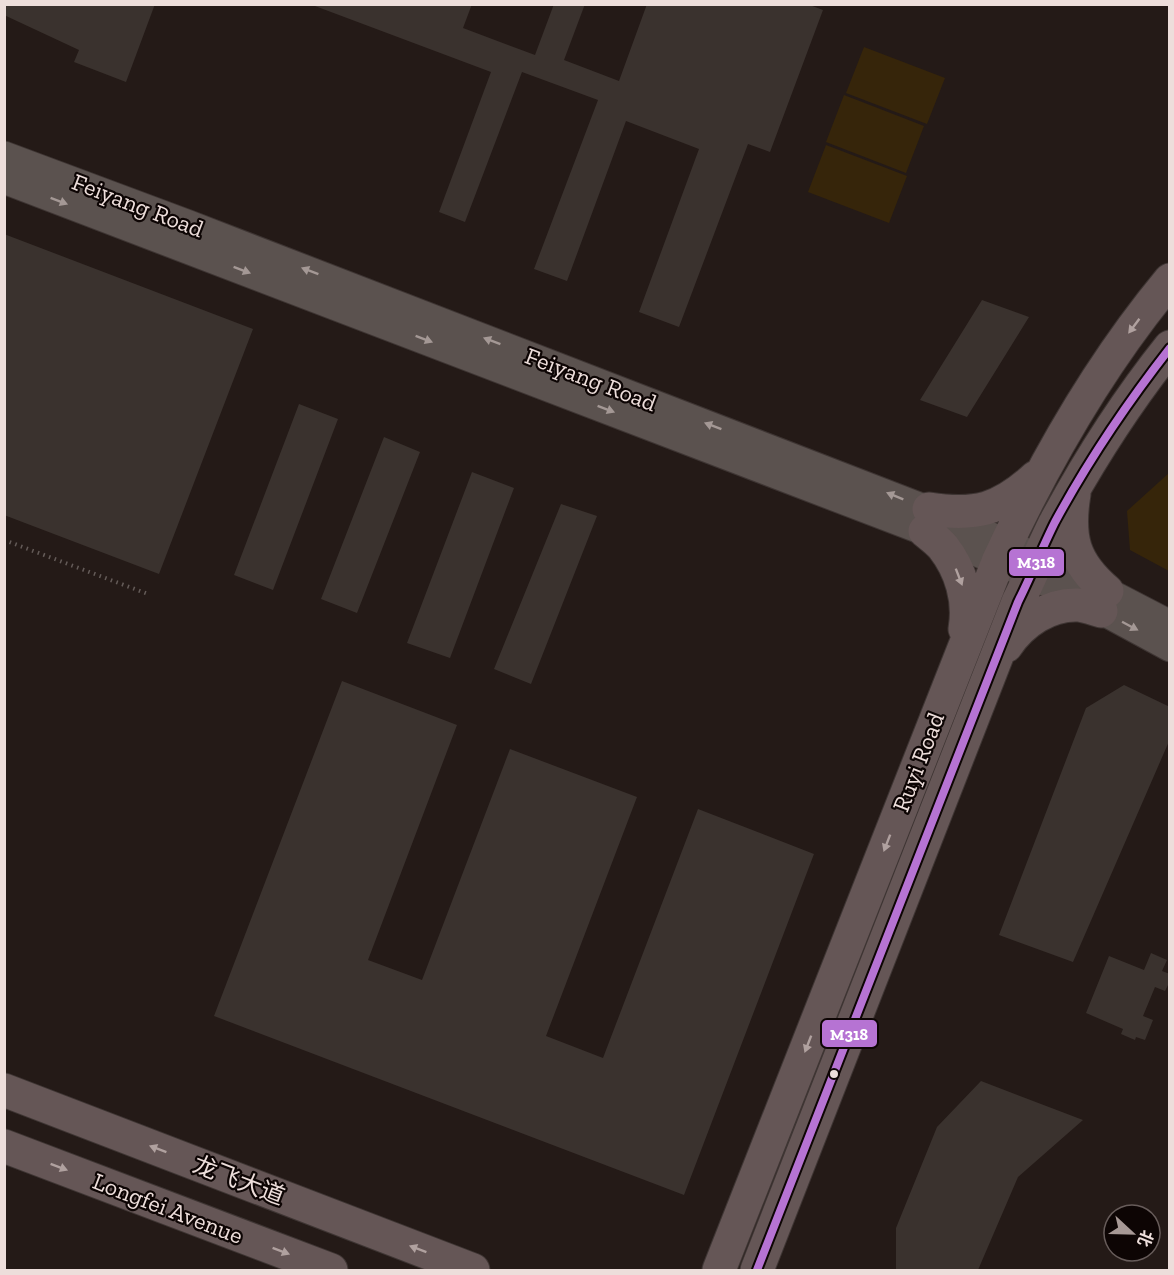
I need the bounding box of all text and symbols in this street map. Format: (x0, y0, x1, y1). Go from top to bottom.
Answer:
street label: Feiyang Road (68, 167, 208, 243)
one-way arrow (50, 196, 68, 206)
one-way arrow (233, 265, 251, 275)
one-way arrow (300, 265, 318, 275)
one-way arrow (1129, 319, 1141, 334)
one-way arrow (415, 335, 433, 345)
one-way arrow (482, 335, 500, 345)
street label: Feiyang Road (521, 341, 661, 417)
one-way arrow (597, 405, 615, 414)
one-way arrow (704, 420, 722, 430)
one-way arrow (885, 491, 903, 501)
line badge: M318 (1008, 548, 1065, 577)
text: M318 (1017, 553, 1055, 572)
one-way arrow (955, 568, 964, 586)
one-way arrow (1121, 622, 1138, 631)
street label: Ruyi Road (886, 708, 950, 816)
one-way arrow (882, 834, 892, 852)
line badge: M318 (821, 1019, 878, 1048)
text: M318 (830, 1025, 868, 1044)
one-way arrow (803, 1035, 813, 1053)
unlabelled marker (828, 1068, 840, 1080)
one-way arrow (148, 1144, 166, 1154)
street label: 龙飞大道 (189, 1149, 289, 1211)
one-way arrow (50, 1163, 68, 1172)
street label: Longfei Avenue (89, 1166, 247, 1250)
north arrow (1102, 1203, 1162, 1263)
text: 北 (1134, 1227, 1157, 1249)
one-way arrow (409, 1244, 427, 1254)
one-way arrow (272, 1247, 290, 1257)

